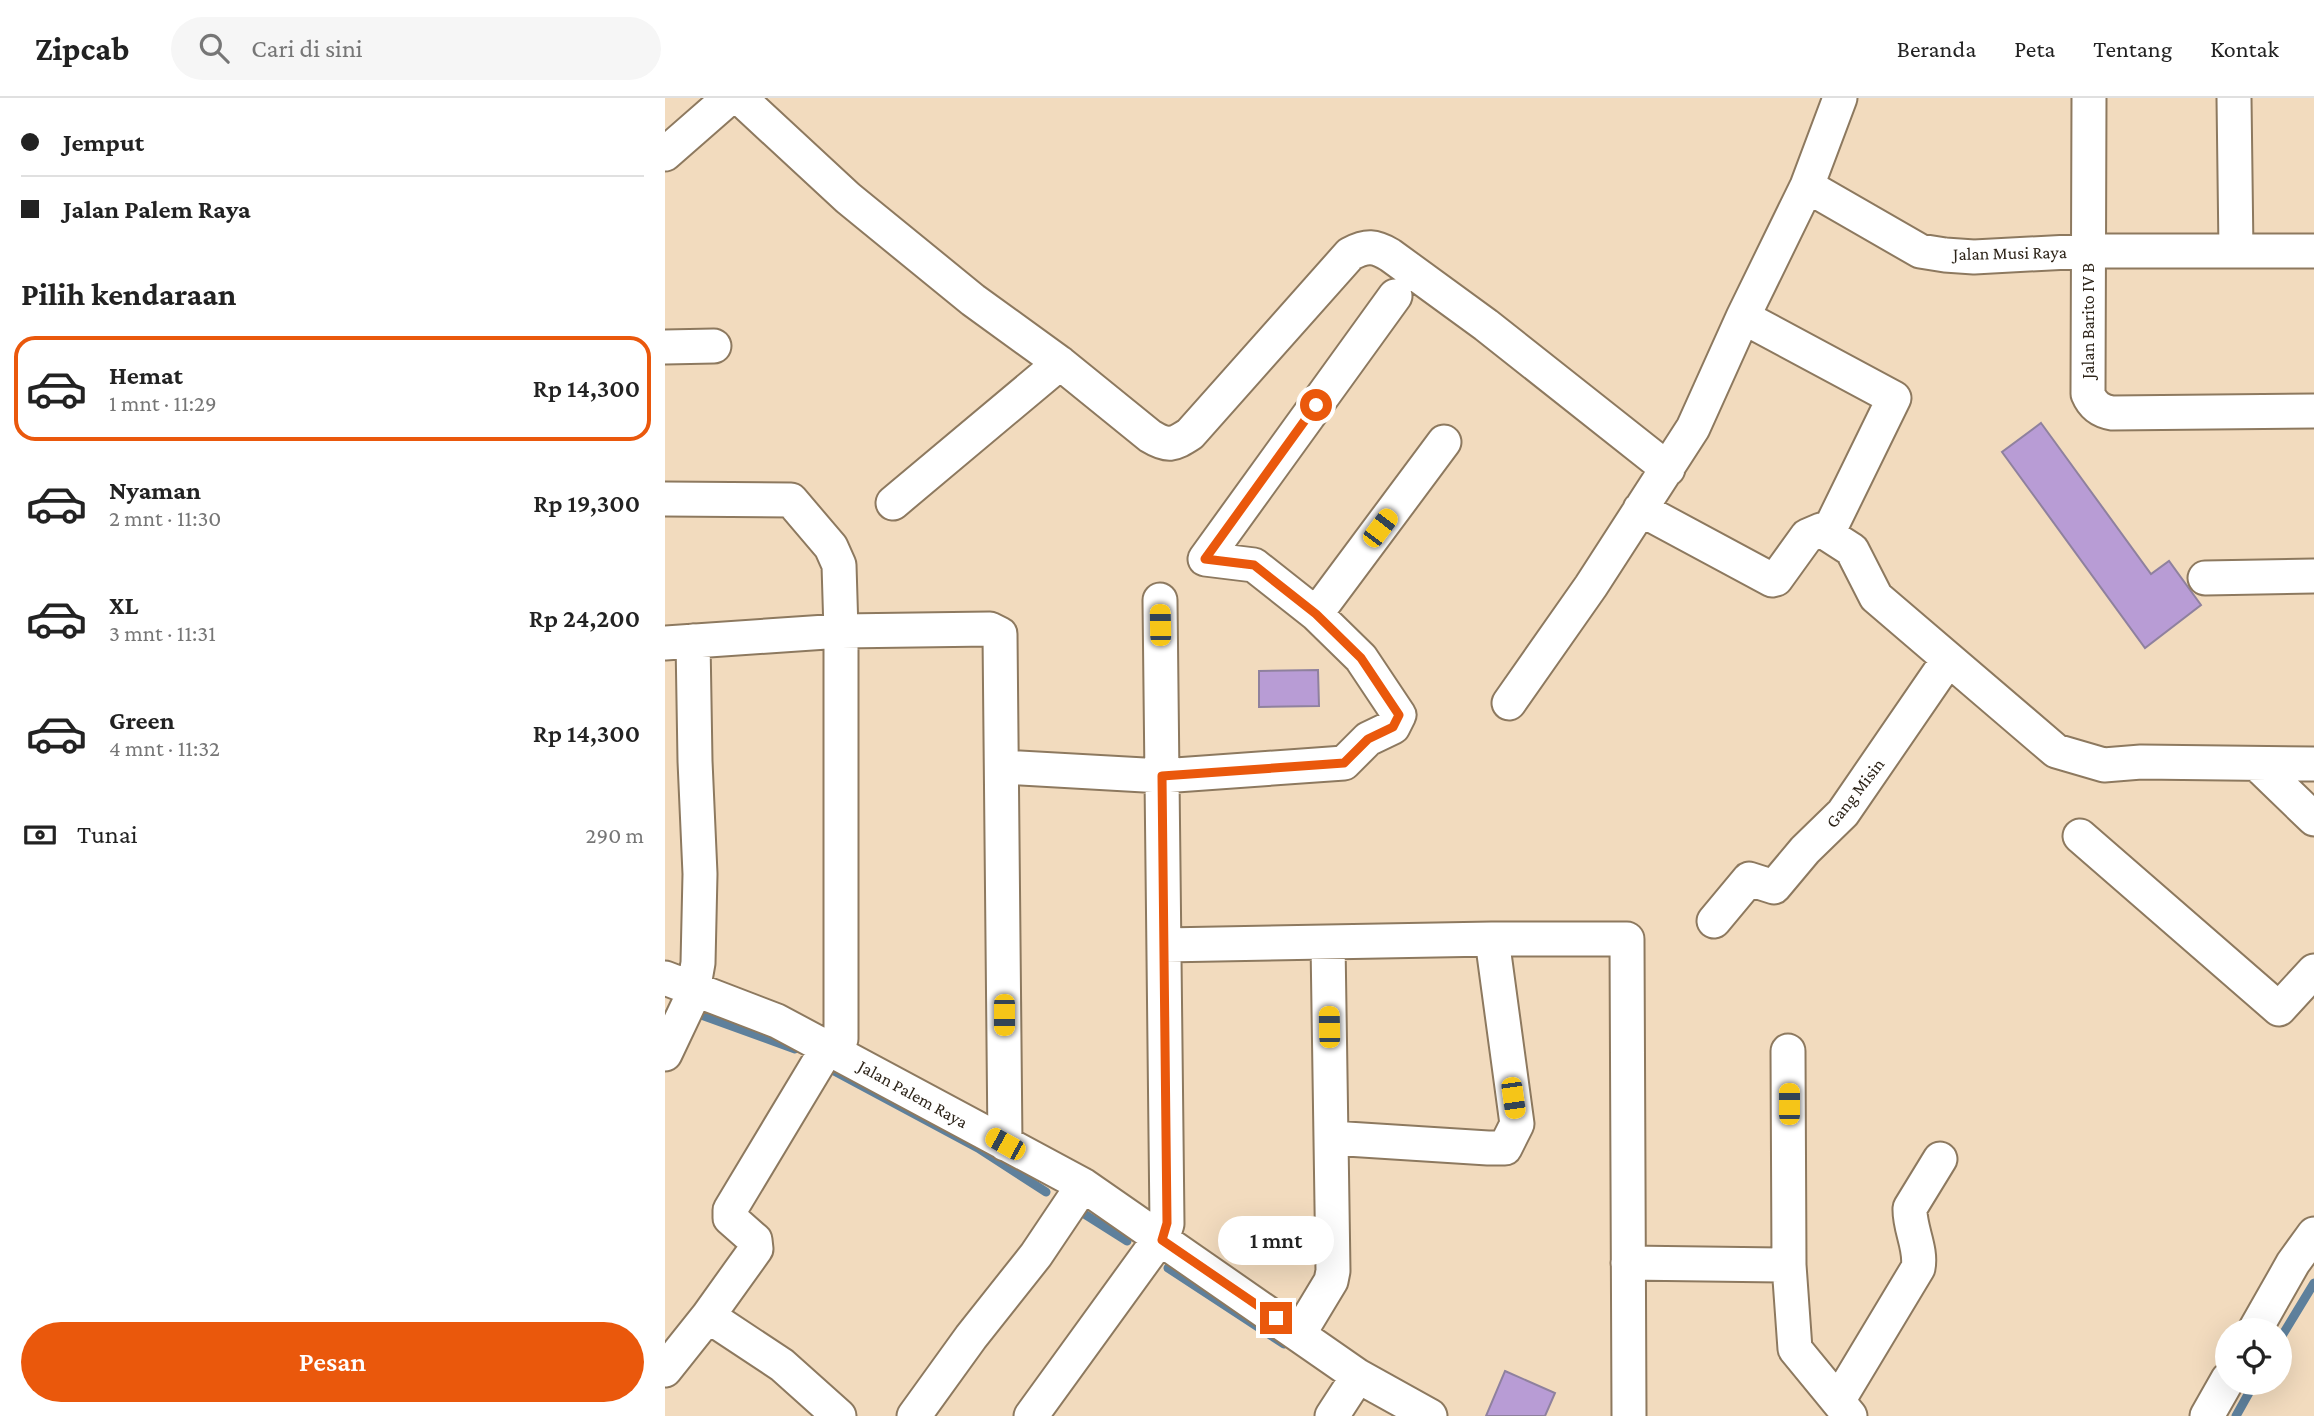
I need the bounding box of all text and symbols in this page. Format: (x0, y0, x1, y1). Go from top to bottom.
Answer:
search box (171, 17, 661, 80)
icon: search (195, 29, 233, 67)
text: Zipcab (35, 30, 129, 67)
text: Cari di sini (251, 34, 363, 63)
text: Beranda (1897, 35, 1976, 62)
text: Peta (2014, 35, 2055, 62)
text: Tentang (2093, 35, 2172, 62)
text: Kontak (2210, 35, 2279, 62)
text: Jemput (63, 128, 144, 157)
text: Jalan Palem Raya (63, 195, 251, 224)
street label: Jalan Musi Raya (1951, 242, 2067, 264)
street label: Jalan Barito IV B (2078, 263, 2098, 381)
text: Pilih kendaraan (21, 276, 236, 312)
icon: car (25, 357, 88, 420)
text: Hemat (109, 361, 183, 390)
text: Rp 14,300 (533, 374, 640, 403)
route start (1300, 389, 1332, 421)
text: 1 mnt · 11:29 (109, 390, 217, 416)
icon: car (25, 472, 88, 535)
text: Nyaman (109, 476, 201, 505)
text: Rp 19,300 (533, 489, 640, 518)
text: 2 mnt · 11:30 (109, 505, 221, 531)
car (1359, 505, 1402, 551)
icon: car (25, 587, 88, 650)
text: XL (109, 591, 138, 620)
text: Rp 24,200 (529, 604, 640, 633)
car (1150, 604, 1171, 646)
text: 3 mnt · 11:31 (109, 620, 216, 646)
icon: car (25, 702, 88, 765)
text: Green (109, 706, 175, 735)
text: Rp 14,300 (533, 719, 640, 748)
text: 4 mnt · 11:32 (109, 735, 220, 761)
street label: Gang Misin (1822, 754, 1888, 832)
icon: cash (21, 816, 59, 854)
text: Tunai (77, 820, 138, 849)
text: 290 m (586, 822, 644, 848)
car (994, 994, 1015, 1036)
car (1319, 1006, 1340, 1048)
street label: Jalan Palem Raya (853, 1055, 971, 1132)
car (1500, 1076, 1527, 1120)
car (1779, 1083, 1800, 1125)
car (982, 1125, 1029, 1163)
callout: 1 mnt (1218, 1216, 1334, 1266)
text: 1 mnt (1250, 1227, 1302, 1253)
route end (1260, 1302, 1292, 1334)
map controls (2215, 1318, 2292, 1395)
button: locate (2215, 1318, 2292, 1395)
button: Pesan (21, 1322, 644, 1402)

